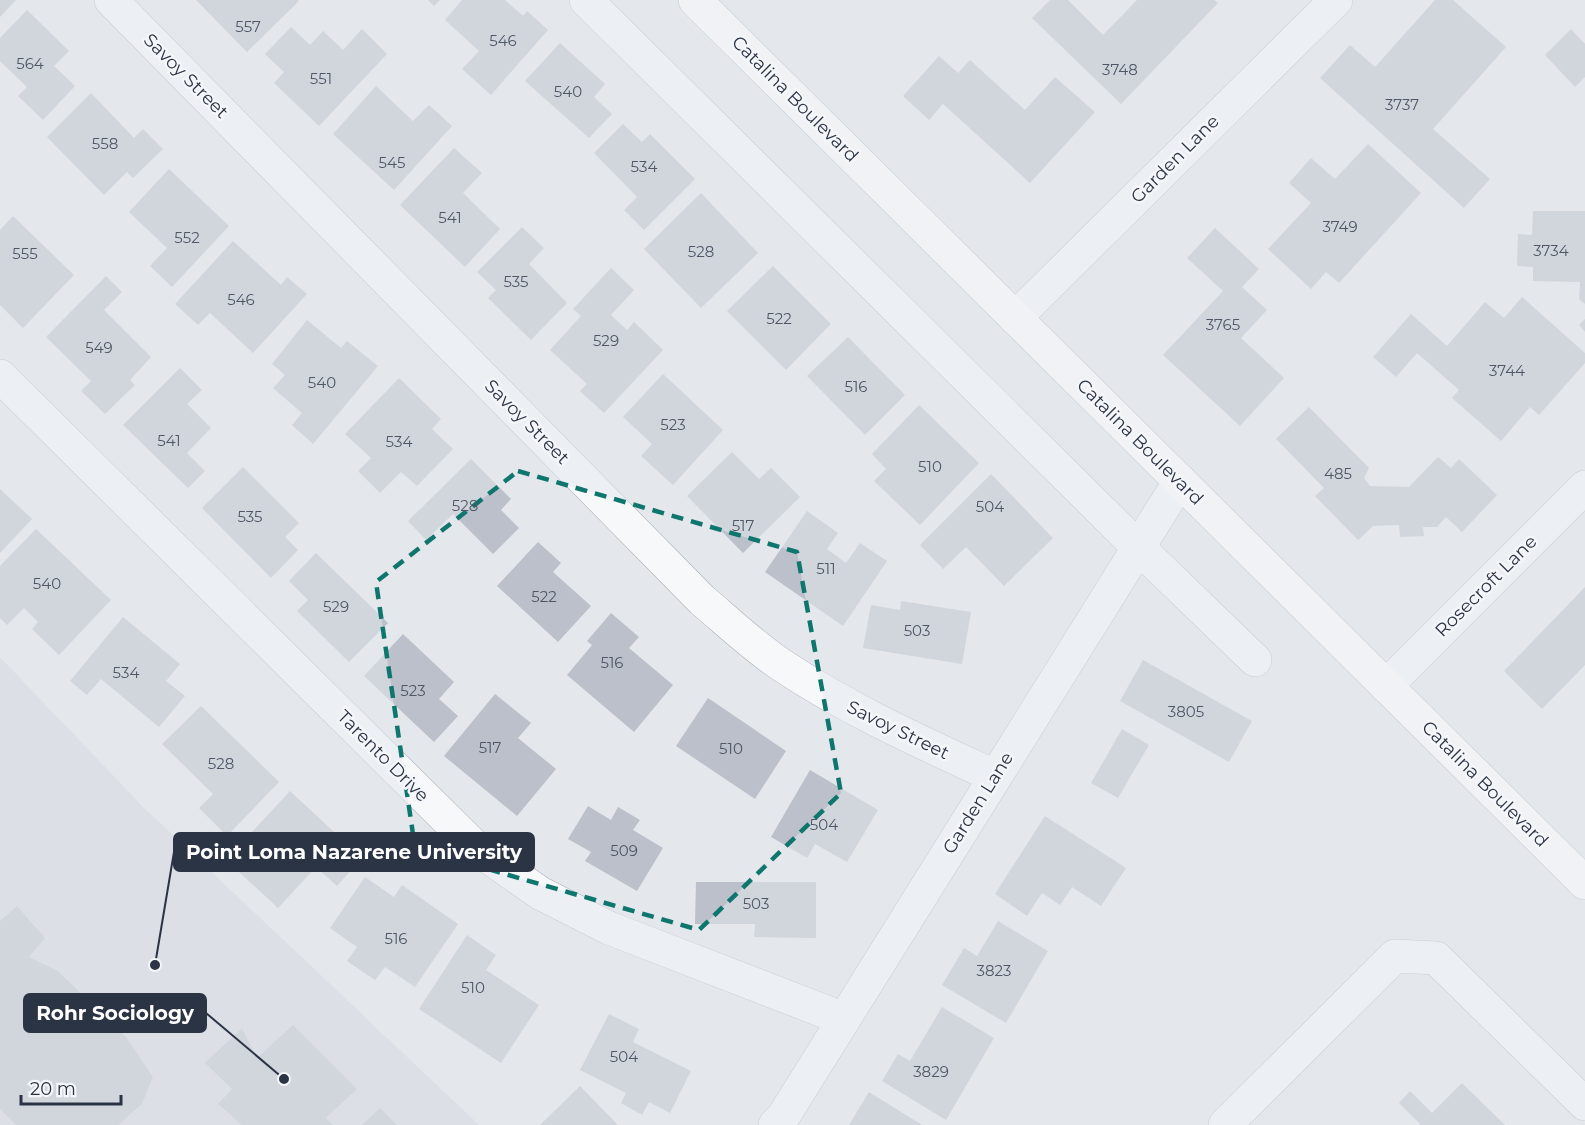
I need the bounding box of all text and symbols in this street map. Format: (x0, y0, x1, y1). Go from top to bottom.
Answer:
house number: 557 (235, 17, 261, 36)
street label: Savoy Street (139, 29, 233, 123)
house number: 546 (489, 31, 517, 50)
street label: Catalina Boulevard (727, 31, 863, 167)
house number: 564 (16, 54, 44, 73)
house number: 3748 (1102, 60, 1138, 79)
house number: 551 (310, 69, 332, 88)
house number: 540 (554, 82, 582, 101)
house number: 3737 (1385, 95, 1419, 114)
street label: Garden Lane (1126, 110, 1224, 208)
house number: 558 (92, 134, 118, 153)
house number: 545 (379, 153, 405, 172)
house number: 534 (631, 157, 657, 176)
house number: 541 (438, 208, 462, 227)
house number: 3749 (1322, 217, 1358, 236)
house number: 552 (174, 228, 200, 247)
house number: 3734 (1533, 241, 1569, 260)
house number: 528 (688, 242, 714, 261)
house number: 555 (12, 244, 38, 263)
house number: 535 (503, 272, 529, 291)
house number: 546 (227, 290, 255, 309)
house number: 522 (766, 309, 792, 328)
house number: 3765 (1206, 315, 1240, 334)
house number: 529 (593, 331, 619, 350)
house number: 549 (85, 338, 113, 357)
house number: 3744 (1489, 361, 1525, 380)
house number: 540 (308, 373, 336, 392)
street label: Catalina Boulevard (1072, 374, 1208, 510)
street label: Savoy Street (480, 375, 574, 469)
house number: 516 (844, 377, 868, 396)
house number: 523 (660, 415, 686, 434)
house number: 541 (157, 431, 181, 450)
house number: 534 (386, 432, 412, 451)
house number: 510 (918, 457, 942, 476)
house number: 485 (1324, 464, 1352, 483)
house number: 528 (452, 496, 478, 515)
house number: 504 (976, 497, 1004, 516)
house number: 535 (237, 507, 263, 526)
house number: 517 (732, 516, 755, 535)
street label: Rosecroft Lane (1431, 530, 1542, 641)
house number: 511 (816, 559, 836, 578)
house number: 540 (33, 574, 61, 593)
house number: 522 (531, 587, 557, 606)
house number: 529 (323, 597, 349, 616)
house number: 503 (904, 621, 930, 640)
house number: 516 (600, 653, 624, 672)
house number: 534 (113, 663, 139, 682)
house number: 523 (400, 681, 426, 700)
street label: Savoy Street (843, 696, 953, 764)
house number: 3805 (1168, 702, 1204, 721)
street label: Tarento Drive (333, 706, 433, 806)
street label: Catalina Boulevard (1417, 716, 1553, 852)
house number: 517 (479, 738, 502, 757)
house number: 510 (719, 739, 743, 758)
street label: Garden Lane (938, 748, 1018, 858)
house number: 528 (208, 754, 234, 773)
house number: 504 (810, 815, 838, 834)
callout: Point Loma Nazarene University (174, 833, 534, 871)
text: Point Loma Nazarene University (186, 840, 523, 864)
house number: 509 (610, 841, 638, 860)
house number: 503 (743, 894, 769, 913)
house number: 516 (384, 929, 408, 948)
house number: 3823 (976, 961, 1012, 980)
house number: 510 (461, 978, 485, 997)
callout: Rohr Sociology (24, 994, 206, 1032)
text: Rohr Sociology (36, 1001, 195, 1025)
house number: 504 (610, 1047, 638, 1066)
house number: 3829 (913, 1062, 949, 1081)
scale bar (21, 1068, 122, 1106)
text: 20 m (30, 1078, 76, 1100)

